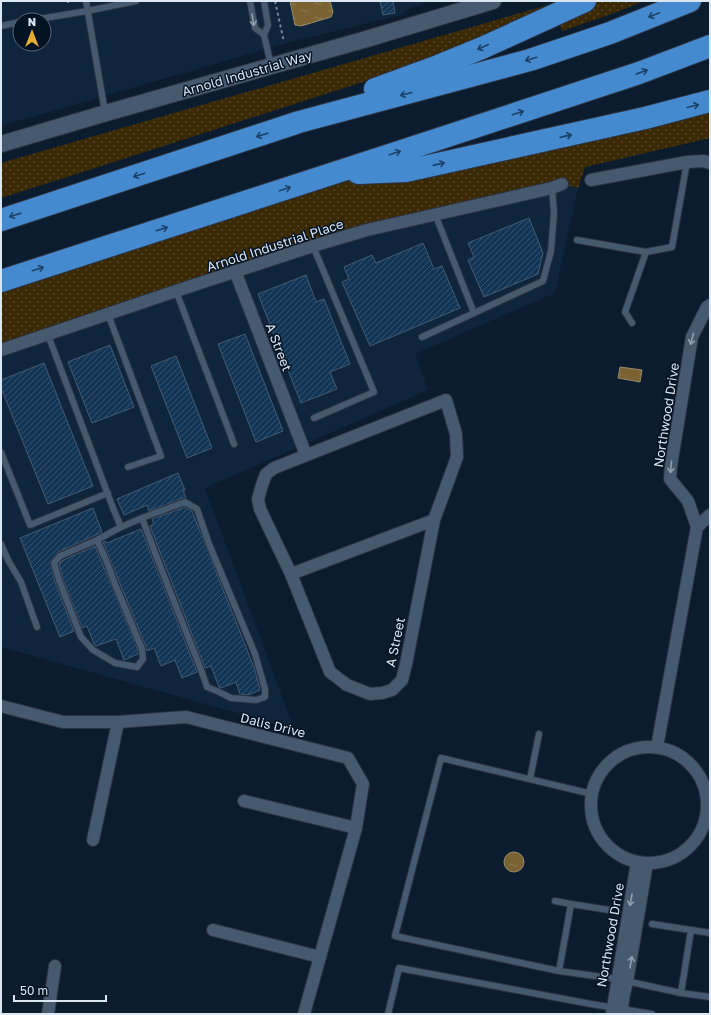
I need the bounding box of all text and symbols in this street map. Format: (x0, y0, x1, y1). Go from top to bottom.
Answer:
north arrow (12, 12, 52, 52)
one-way arrow (648, 12, 660, 20)
one-way arrow (249, 13, 257, 26)
text: N (28, 15, 36, 28)
one-way arrow (478, 44, 490, 52)
street label: Arnold Industrial Way (180, 47, 315, 99)
one-way arrow (525, 56, 538, 63)
one-way arrow (635, 67, 647, 75)
one-way arrow (400, 91, 413, 98)
one-way arrow (686, 102, 699, 109)
one-way arrow (512, 109, 525, 116)
one-way arrow (257, 131, 269, 139)
one-way arrow (559, 131, 572, 139)
one-way arrow (389, 149, 401, 157)
one-way arrow (432, 159, 445, 167)
one-way arrow (132, 172, 145, 179)
one-way arrow (279, 185, 292, 192)
one-way arrow (9, 212, 22, 219)
street label: Arnold Industrial Place (205, 215, 345, 275)
one-way arrow (155, 225, 168, 232)
one-way arrow (31, 265, 44, 272)
street label: A Street (262, 321, 296, 373)
one-way arrow (688, 332, 695, 345)
street label: Northwood Drive (650, 362, 682, 468)
one-way arrow (667, 460, 675, 473)
street label: A Street (382, 616, 408, 668)
street label: Dalis Drive (239, 709, 307, 741)
street label: Northwood Drive (593, 882, 627, 988)
one-way arrow (626, 893, 634, 906)
one-way arrow (627, 956, 635, 969)
scale bar (14, 977, 106, 1003)
text: 50 m (20, 983, 48, 998)

